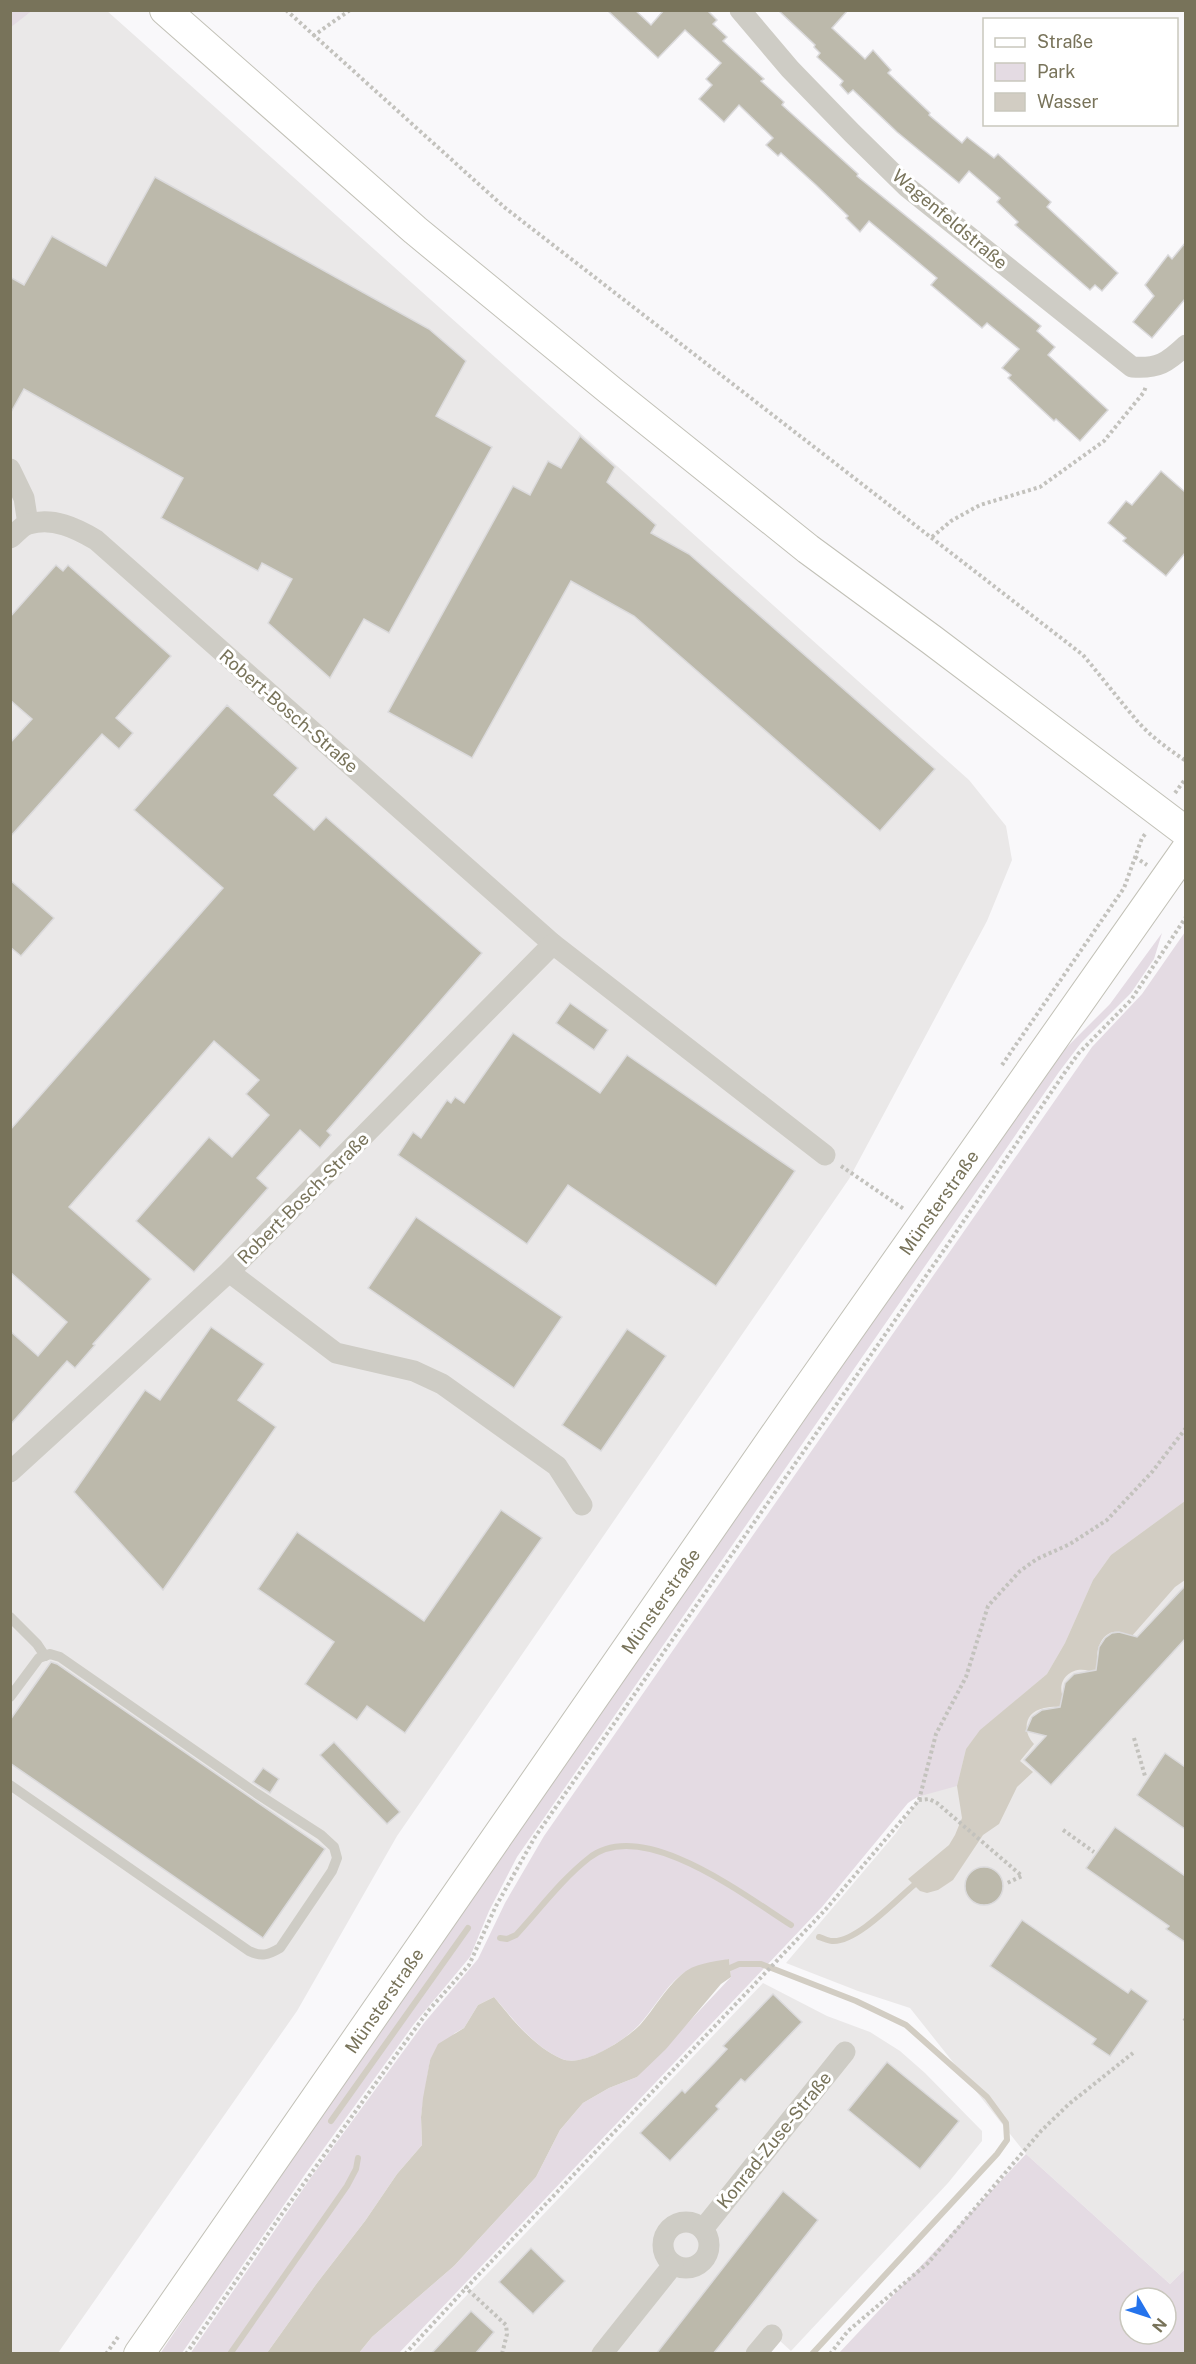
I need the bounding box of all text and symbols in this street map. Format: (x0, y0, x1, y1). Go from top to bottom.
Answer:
legend (983, 18, 1178, 126)
text: Straße (1037, 31, 1093, 52)
text: Park (1037, 61, 1075, 82)
text: Wasser (1037, 91, 1099, 112)
street label: Wagenfeldstraße (888, 165, 1012, 273)
street label: Robert-Bosch-Straße (215, 645, 363, 777)
street label: Robert-Bosch-Straße (233, 1128, 373, 1268)
street label: Münsterstraße (894, 1146, 982, 1259)
street label: Münsterstraße (617, 1544, 704, 1657)
street label: Münsterstraße (340, 1944, 427, 2057)
street label: Konrad-Zuse-Straße (712, 2067, 836, 2213)
north arrow (1118, 2286, 1178, 2346)
text: N (1148, 2314, 1171, 2336)

